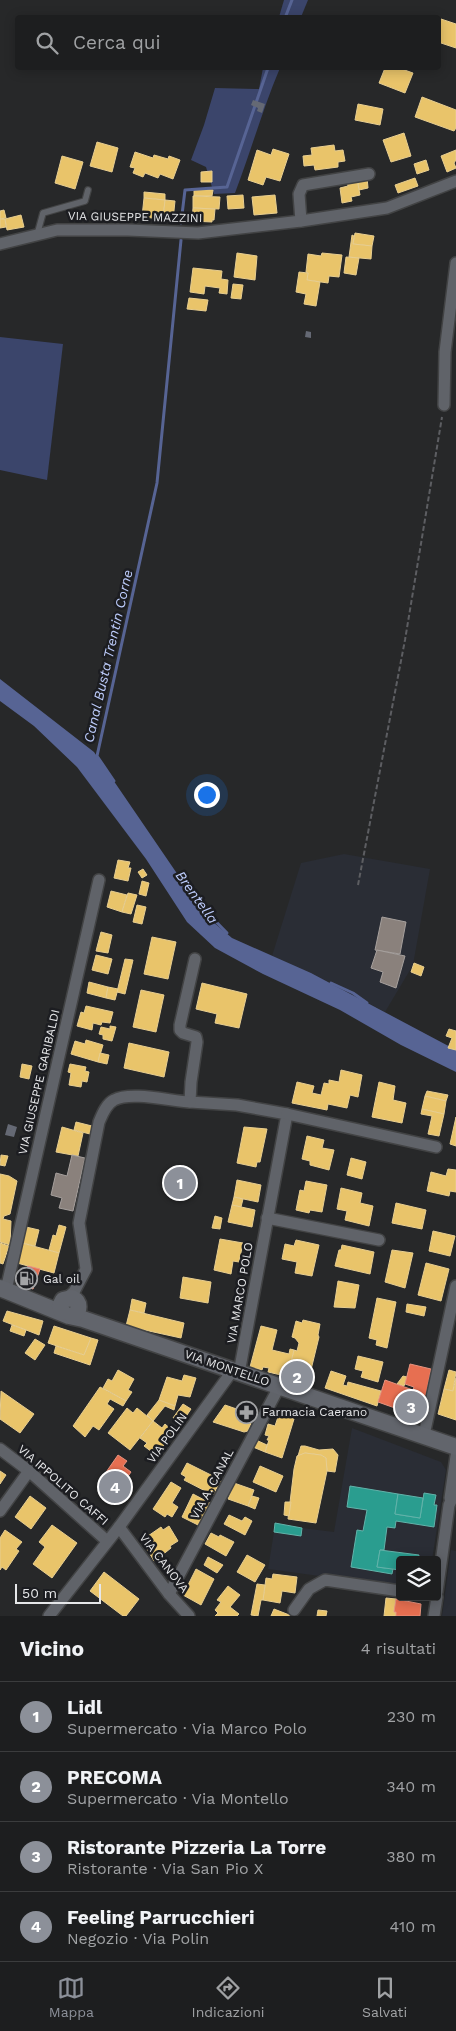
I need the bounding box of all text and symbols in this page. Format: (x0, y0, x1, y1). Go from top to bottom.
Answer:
search box (15, 15, 441, 70)
icon: search (33, 29, 61, 57)
text: Cerca qui (73, 31, 161, 54)
street label: VIA GIUSEPPE MAZZINI (68, 209, 202, 225)
water label: Canal Busta Trentin Corne (80, 568, 136, 744)
your location (194, 782, 220, 808)
water label: Brentella (173, 868, 222, 927)
street label: VIA GIUSEPPE GARIBALDI (15, 1008, 63, 1156)
pin: 1 (164, 1164, 196, 1202)
street label: VIA MARCO POLO (224, 1241, 256, 1345)
fuel station icon: Gal oil (15, 1267, 39, 1291)
place label: Gal oil (43, 1272, 80, 1286)
street label: VIA MONTELLO (183, 1347, 271, 1389)
pin: 2 (281, 1358, 313, 1396)
pin: 3 (395, 1388, 427, 1426)
pharmacy icon: Farmacia Caerano (234, 1400, 258, 1424)
place label: Farmacia Caerano (262, 1405, 367, 1419)
street label: VIA POLIN (144, 1410, 190, 1466)
street label: VIA IPPOLITO CAFFI (15, 1442, 111, 1528)
street label: VIA A. CANAL (188, 1446, 236, 1522)
pin: 4 (99, 1468, 131, 1506)
street label: VIA CANOVA (136, 1530, 192, 1596)
map controls (396, 1556, 441, 1601)
button: layers (396, 1556, 441, 1601)
scale bar (15, 1581, 101, 1604)
text: 50 m (22, 1585, 57, 1601)
text: Vicino (20, 1636, 84, 1661)
text: 4 risultati (361, 1639, 436, 1658)
text: Lidl (67, 1696, 102, 1719)
text: 1 (33, 1707, 39, 1726)
text: 230 m (387, 1707, 436, 1726)
text: Supermercato · Via Marco Polo (67, 1719, 307, 1738)
text: PRECOMA (67, 1766, 162, 1789)
text: 2 (31, 1777, 41, 1796)
text: 340 m (386, 1777, 436, 1796)
text: Supermercato · Via Montello (67, 1789, 289, 1808)
text: Ristorante Pizzeria La Torre (67, 1836, 326, 1859)
text: 3 (31, 1847, 41, 1866)
text: 380 m (386, 1847, 436, 1866)
text: Ristorante · Via San Pio X (67, 1859, 263, 1878)
text: Feeling Parrucchieri (67, 1906, 255, 1929)
text: 4 (31, 1917, 41, 1936)
text: 410 m (390, 1917, 436, 1936)
text: Negozio · Via Polin (67, 1929, 209, 1948)
tab: Mappa (49, 1974, 94, 2020)
tab: Indicazioni (192, 1974, 265, 2020)
tab: Salvati (362, 1974, 407, 2020)

